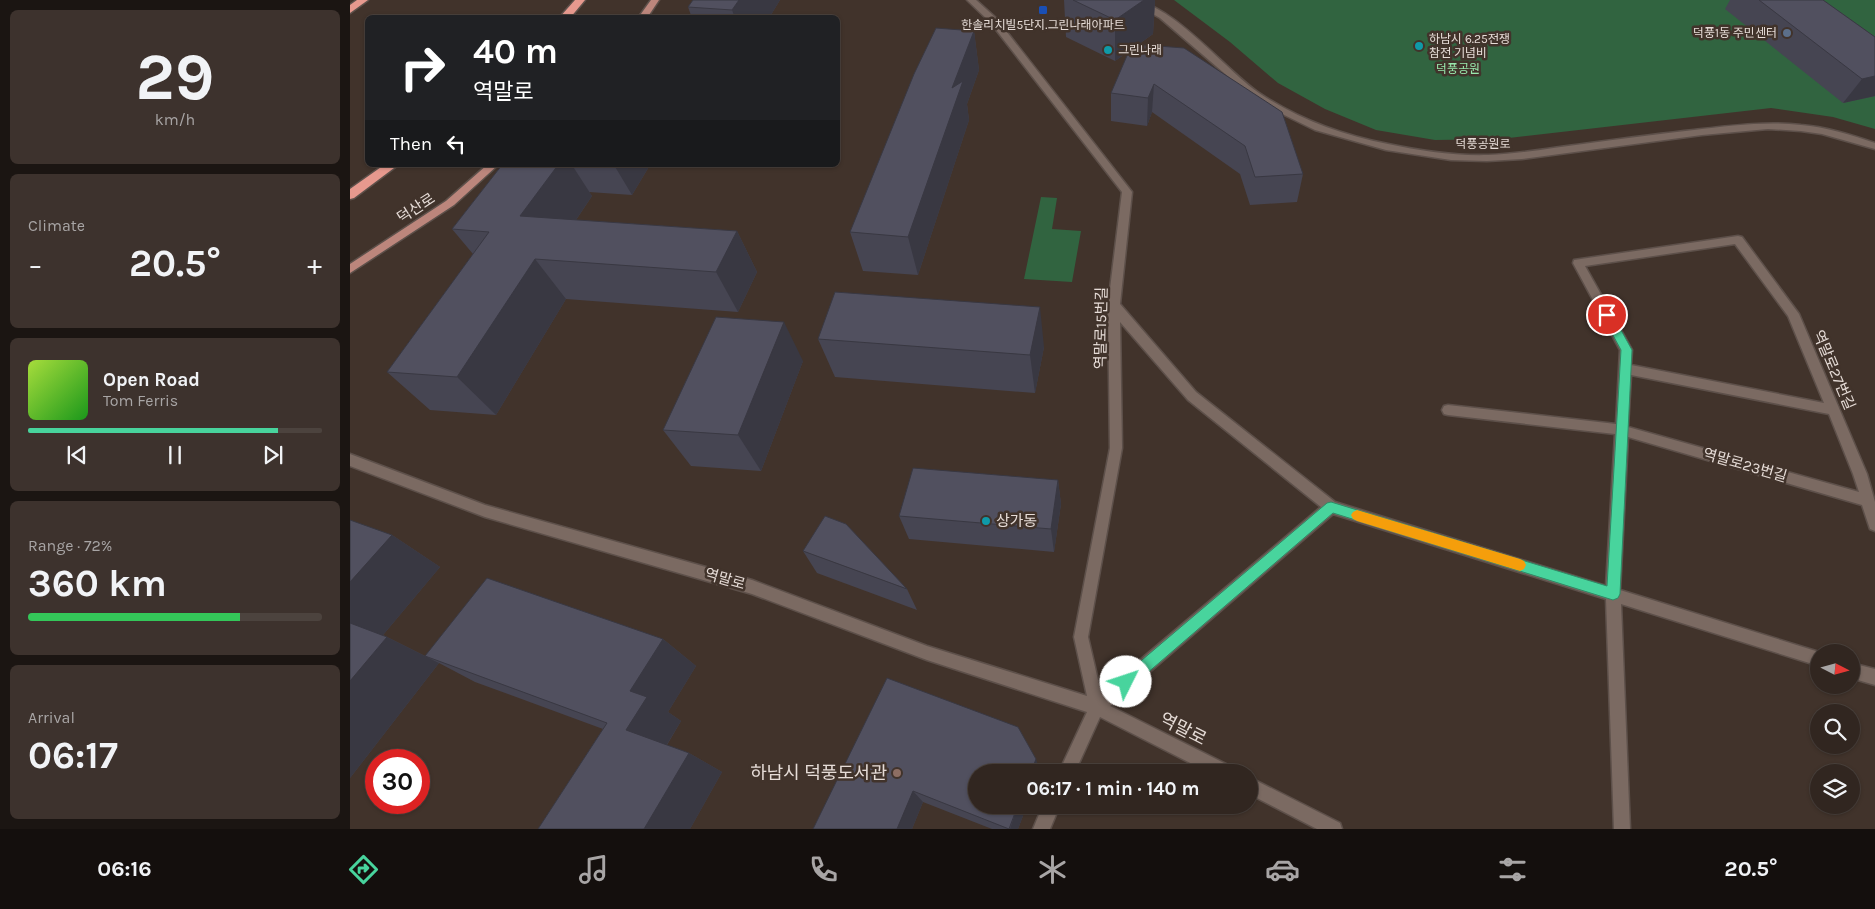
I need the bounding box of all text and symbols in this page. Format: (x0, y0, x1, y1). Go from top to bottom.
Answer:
marker: 한솔리치빌5단지.그린나래아파트 (1037, 4, 1049, 16)
place label: 한솔리치빌5단지.그린나래아파트 (961, 18, 1125, 32)
place label: 덕풍1동 주민센터 (1693, 26, 1777, 40)
marker: 덕풍1동 주민센터 (1781, 27, 1793, 39)
text: 40 m (473, 31, 558, 72)
place label: 하남시 6.25전쟁 참전 기념비 (1429, 32, 1510, 60)
icon: right (390, 35, 455, 100)
text: 29 (136, 39, 214, 115)
marker: 하남시 6.25전쟁 참전 기념비 (1413, 40, 1425, 52)
place label: 그린나래 (1118, 43, 1162, 57)
marker: 그린나래 (1102, 44, 1114, 56)
park label: 덕풍공원 (1436, 62, 1480, 76)
text: 역말로 (473, 79, 534, 105)
text: km/h (155, 110, 195, 129)
icon: left (442, 130, 470, 158)
text: Then (390, 133, 432, 155)
street label: 덕풍공원로 (1455, 137, 1511, 151)
street label: 덕산로 (394, 189, 438, 227)
text: Climate (28, 216, 85, 235)
text: 20.5° (129, 241, 221, 286)
text: − (28, 248, 43, 281)
text: + (307, 248, 322, 281)
street label: 역말로15번길 (1091, 287, 1111, 369)
pin (1586, 294, 1628, 336)
icon: arrive (1593, 301, 1621, 329)
street label: 역말로27번길 (1809, 327, 1859, 413)
text: Open Road (103, 369, 200, 391)
text: Tom Ferris (103, 391, 178, 410)
icon: previous (63, 441, 91, 469)
icon: pause (161, 441, 189, 469)
icon: next (259, 441, 287, 469)
street label: 역말로23번길 (1701, 444, 1789, 486)
place label: 상가동 (996, 512, 1037, 530)
marker: 상가동 (980, 515, 992, 527)
text: Range · 72% (28, 536, 112, 555)
text: 360 km (28, 561, 167, 606)
street label: 역말로 (703, 565, 747, 593)
north arrow (1810, 644, 1860, 694)
map controls (1810, 644, 1860, 814)
position arrow (1099, 655, 1151, 707)
button: search (1810, 704, 1860, 754)
text: Arrival (28, 708, 75, 727)
street label: 역말로 (1156, 708, 1210, 750)
text: 06:17 (28, 733, 118, 778)
speed limit sign: 30 (365, 749, 430, 814)
place label: 하남시 덕풍도서관 (750, 762, 887, 784)
button: layers (1810, 764, 1860, 814)
marker: 하남시 덕풍도서관 (891, 767, 903, 779)
text: 06:17 · 1 min · 140 m (1027, 778, 1199, 800)
icon: directions (346, 852, 381, 887)
icon: music (576, 852, 611, 887)
icon: phone (806, 852, 841, 887)
icon: climate (1035, 852, 1070, 887)
icon: car (1265, 852, 1300, 887)
icon: filters (1495, 852, 1530, 887)
text: 06:16 (97, 856, 152, 882)
text: 20.5° (1724, 856, 1778, 882)

